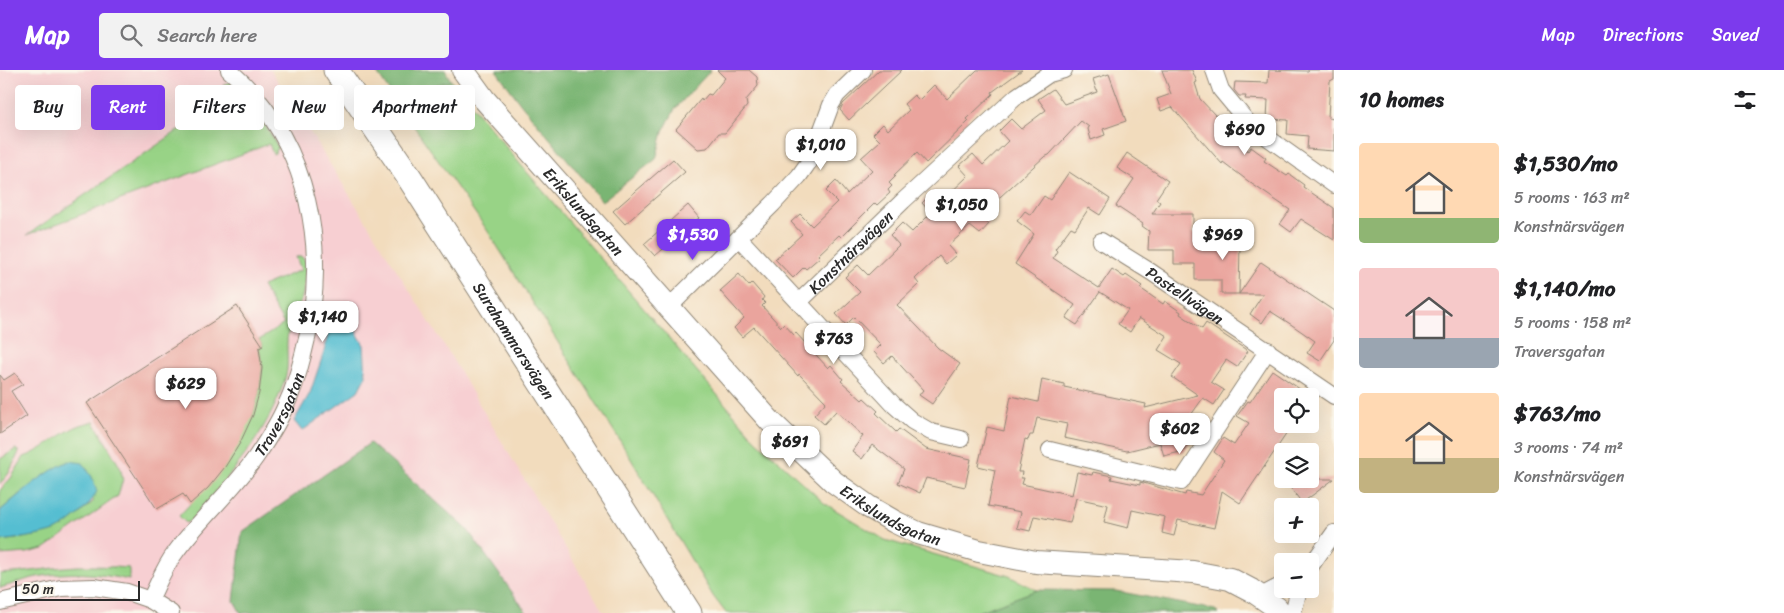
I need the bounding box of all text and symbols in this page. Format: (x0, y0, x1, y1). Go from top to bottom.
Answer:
search box (99, 13, 449, 58)
text: Map (25, 14, 69, 56)
text: Search here (157, 19, 257, 52)
text: Map (1542, 19, 1575, 51)
text: Directions (1603, 19, 1684, 51)
text: Saved (1712, 19, 1759, 51)
icon: search (117, 21, 145, 49)
text: 10 homes (1359, 81, 1444, 119)
chip: Buy (15, 85, 81, 130)
chip: Rent (91, 85, 165, 130)
chip: Filters (175, 85, 264, 130)
chip: New (274, 85, 344, 130)
chip: Apartment (354, 85, 475, 130)
icon: filters (1731, 86, 1759, 114)
pin: $690 (1215, 114, 1275, 156)
text: $690 (1225, 115, 1265, 144)
pin: $1,010 (780, 128, 862, 171)
text: $1,010 (796, 130, 846, 159)
text: $1,530/mo (1514, 145, 1618, 183)
street label: Erikslundsgatan (536, 160, 632, 263)
icon: home (1399, 163, 1459, 223)
text: 5 rooms · 163 m² (1514, 183, 1630, 212)
pin: $1,050 (921, 189, 1003, 231)
text: $1,050 (936, 190, 988, 219)
street label: Konstnärsvägen (801, 203, 901, 301)
text: Konstnärsvägen (1514, 212, 1625, 241)
pin: $1,530 (652, 218, 734, 261)
pin: $969 (1193, 218, 1253, 261)
text: $1,530 (668, 220, 718, 249)
text: $969 (1203, 220, 1243, 249)
street label: Pastellvägen (1140, 258, 1231, 332)
text: $1,140/mo (1514, 270, 1615, 308)
street label: Surahammarsvägen (465, 276, 563, 406)
icon: home (1399, 288, 1459, 348)
pin: $1,140 (282, 300, 364, 343)
text: $1,140 (299, 302, 347, 331)
text: 5 rooms · 158 m² (1514, 308, 1631, 337)
pin: $763 (804, 322, 864, 365)
text: $763 (815, 324, 853, 353)
text: Traversgatan (1514, 337, 1605, 366)
pin: $629 (156, 368, 216, 410)
street label: Traversgatan (246, 368, 312, 462)
text: $629 (167, 369, 205, 398)
map controls (1274, 388, 1319, 598)
button: locate (1274, 388, 1319, 433)
text: $763/mo (1514, 395, 1601, 433)
pin: $602 (1150, 412, 1210, 455)
icon: home (1399, 413, 1459, 473)
text: $602 (1160, 414, 1200, 443)
pin: $691 (760, 426, 820, 468)
text: $691 (772, 427, 808, 456)
text: 3 rooms · 74 m² (1514, 433, 1623, 462)
button: layers (1274, 443, 1319, 488)
text: Konstnärsvägen (1514, 462, 1625, 491)
street label: Erikslundsgatan (834, 476, 945, 554)
button: + (1274, 498, 1319, 543)
button: − (1274, 553, 1319, 598)
text: 50 m (22, 577, 54, 602)
scale bar (15, 578, 140, 601)

